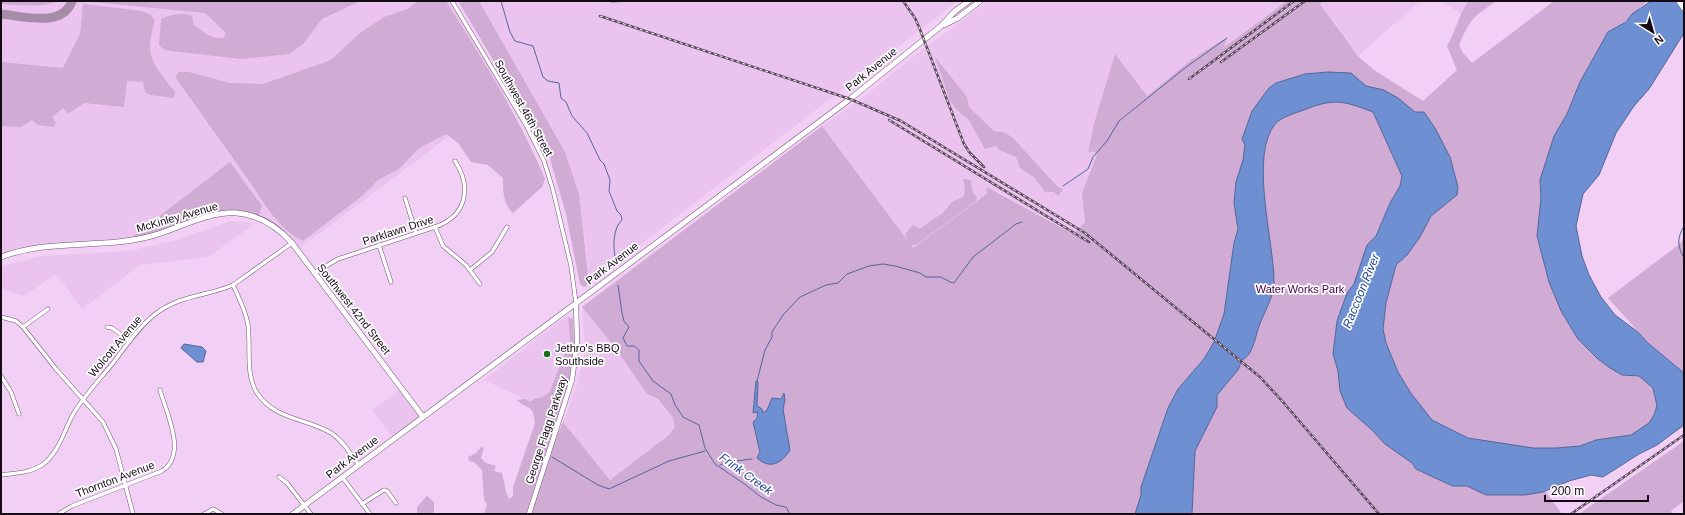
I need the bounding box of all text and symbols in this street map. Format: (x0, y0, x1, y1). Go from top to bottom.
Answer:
north arrow (1633, 12, 1673, 52)
text: N (1652, 33, 1666, 47)
street label: Park Avenue (843, 45, 899, 93)
street label: Southwest 46th Street (493, 58, 555, 158)
street label: McKinley Avenue (135, 200, 219, 234)
street label: Parklawn Drive (361, 213, 435, 247)
street label: Park Avenue (584, 239, 640, 287)
water label: Raccoon River (1340, 251, 1383, 330)
street label: Southwest 42nd Street (315, 261, 393, 357)
park label: Water Works Park (1256, 283, 1345, 295)
street label: Wolcott Avenue (86, 313, 144, 379)
place label: Jethro's BBQ Southside (555, 342, 620, 367)
marker: Jethro's BBQ Southside (542, 349, 552, 359)
street label: George Flagg Parkway (523, 374, 569, 485)
street label: Park Avenue (324, 433, 380, 481)
water label: Frink Creek (717, 450, 776, 498)
street label: Thornton Avenue (74, 458, 156, 500)
scale bar (1545, 477, 1648, 503)
text: 200 m (1551, 484, 1584, 498)

